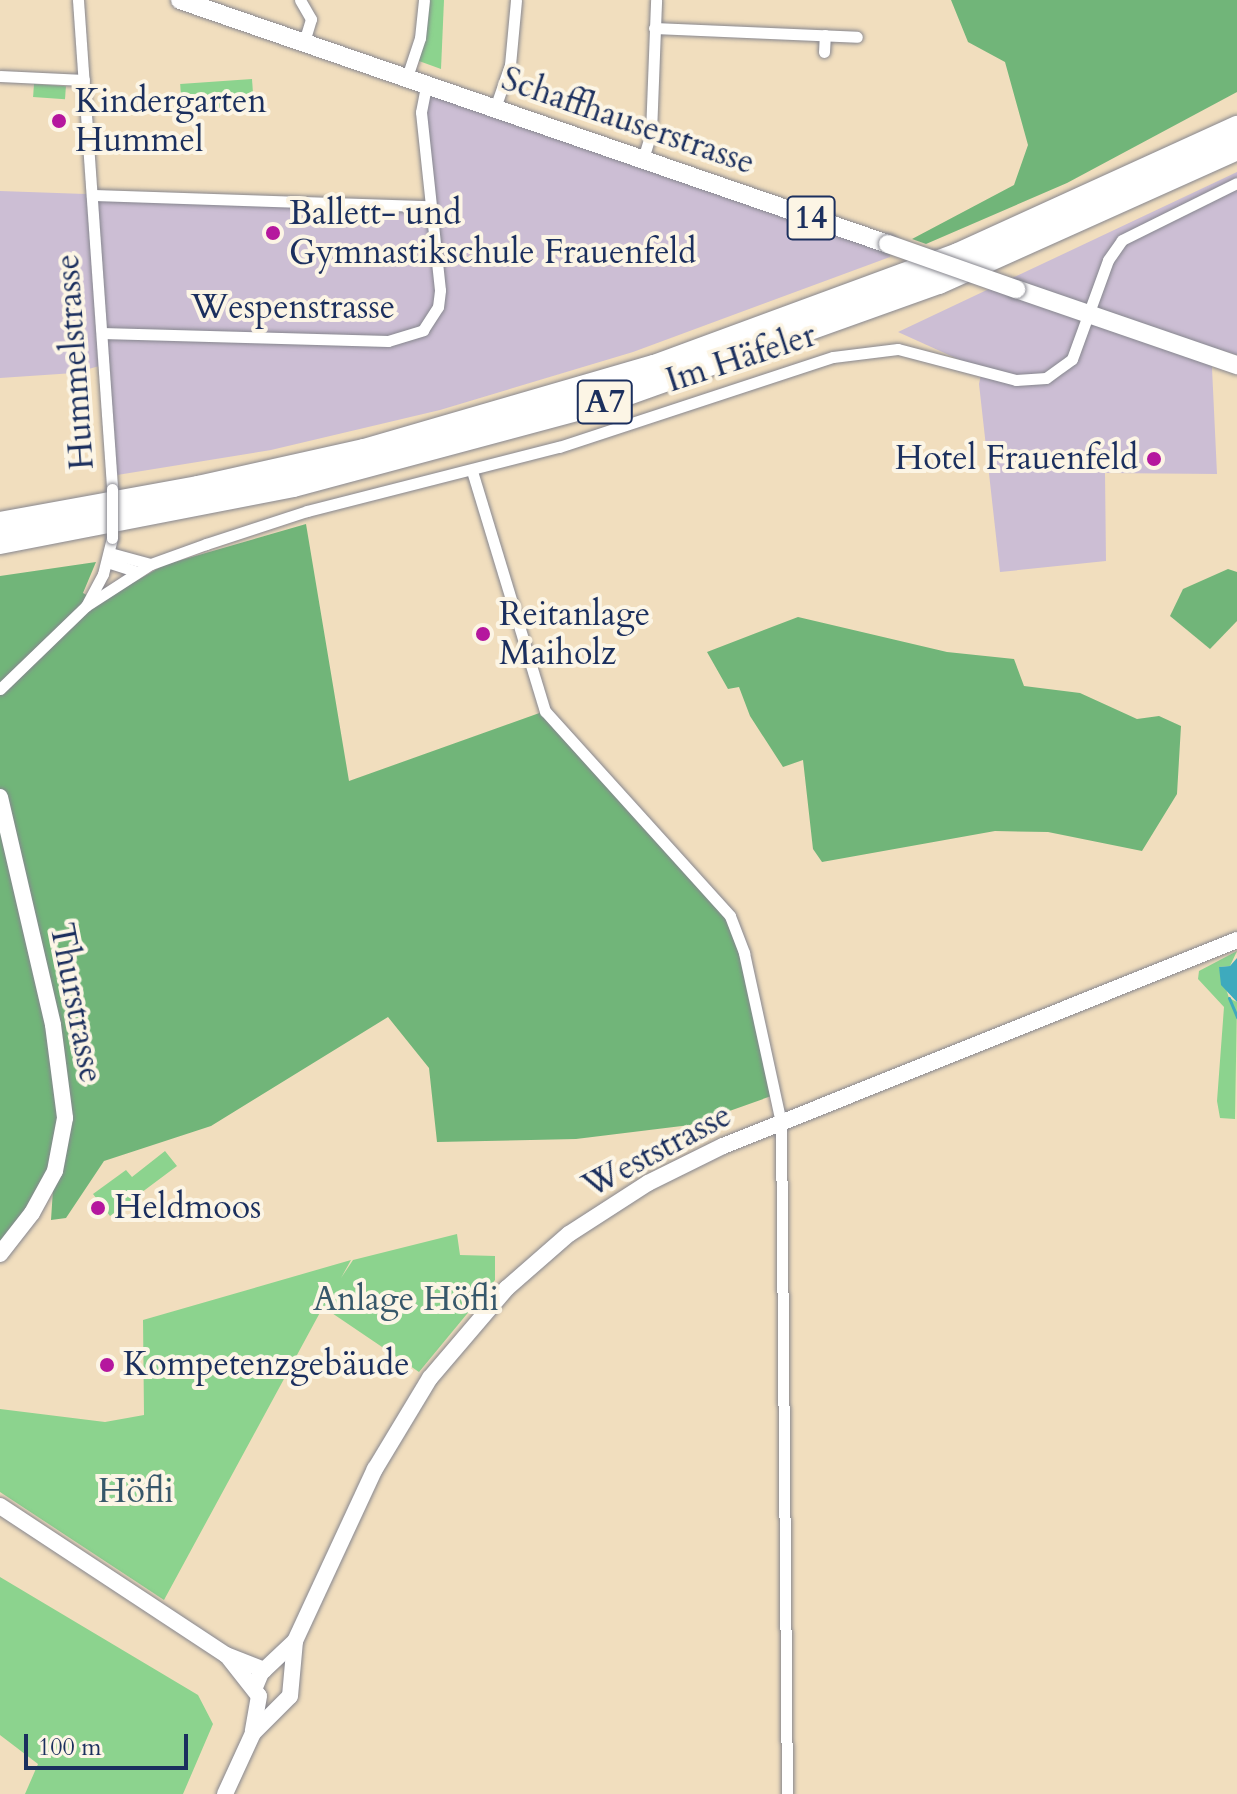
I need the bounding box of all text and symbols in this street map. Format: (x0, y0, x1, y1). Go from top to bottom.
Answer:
street label: Schaffhauserstrasse (496, 59, 760, 183)
place label: Kindergarten Hummel (75, 81, 267, 160)
marker: Kindergarten Hummel (50, 112, 68, 130)
road number: 14 (785, 190, 837, 246)
place label: Ballett- und Gymnastikschule Frauenfeld (289, 193, 696, 272)
marker: Ballett- und Gymnastikschule Frauenfeld (264, 224, 282, 242)
street label: Hummelstrasse (47, 253, 103, 471)
street label: Wespenstrasse (191, 288, 395, 328)
street label: Im Häfeler (661, 315, 821, 401)
road number: A7 (575, 374, 635, 430)
place label: Hotel Frauenfeld (895, 439, 1138, 479)
marker: Hotel Frauenfeld (1145, 450, 1163, 468)
place label: Reitanlage Maiholz (499, 594, 650, 674)
marker: Reitanlage Maiholz (474, 625, 492, 643)
street label: Thurstrasse (41, 920, 111, 1086)
street label: Weststrasse (576, 1095, 738, 1207)
place label: Heldmoos (114, 1188, 261, 1228)
marker: Heldmoos (89, 1199, 107, 1217)
park label: Anlage Höfli (313, 1280, 499, 1320)
place label: Kompetenzgebäude (123, 1345, 410, 1385)
marker: Kompetenzgebäude (98, 1356, 116, 1374)
park label: Höfli (98, 1472, 174, 1512)
scale bar (28, 1718, 192, 1768)
text: 100 m (38, 1731, 102, 1764)

